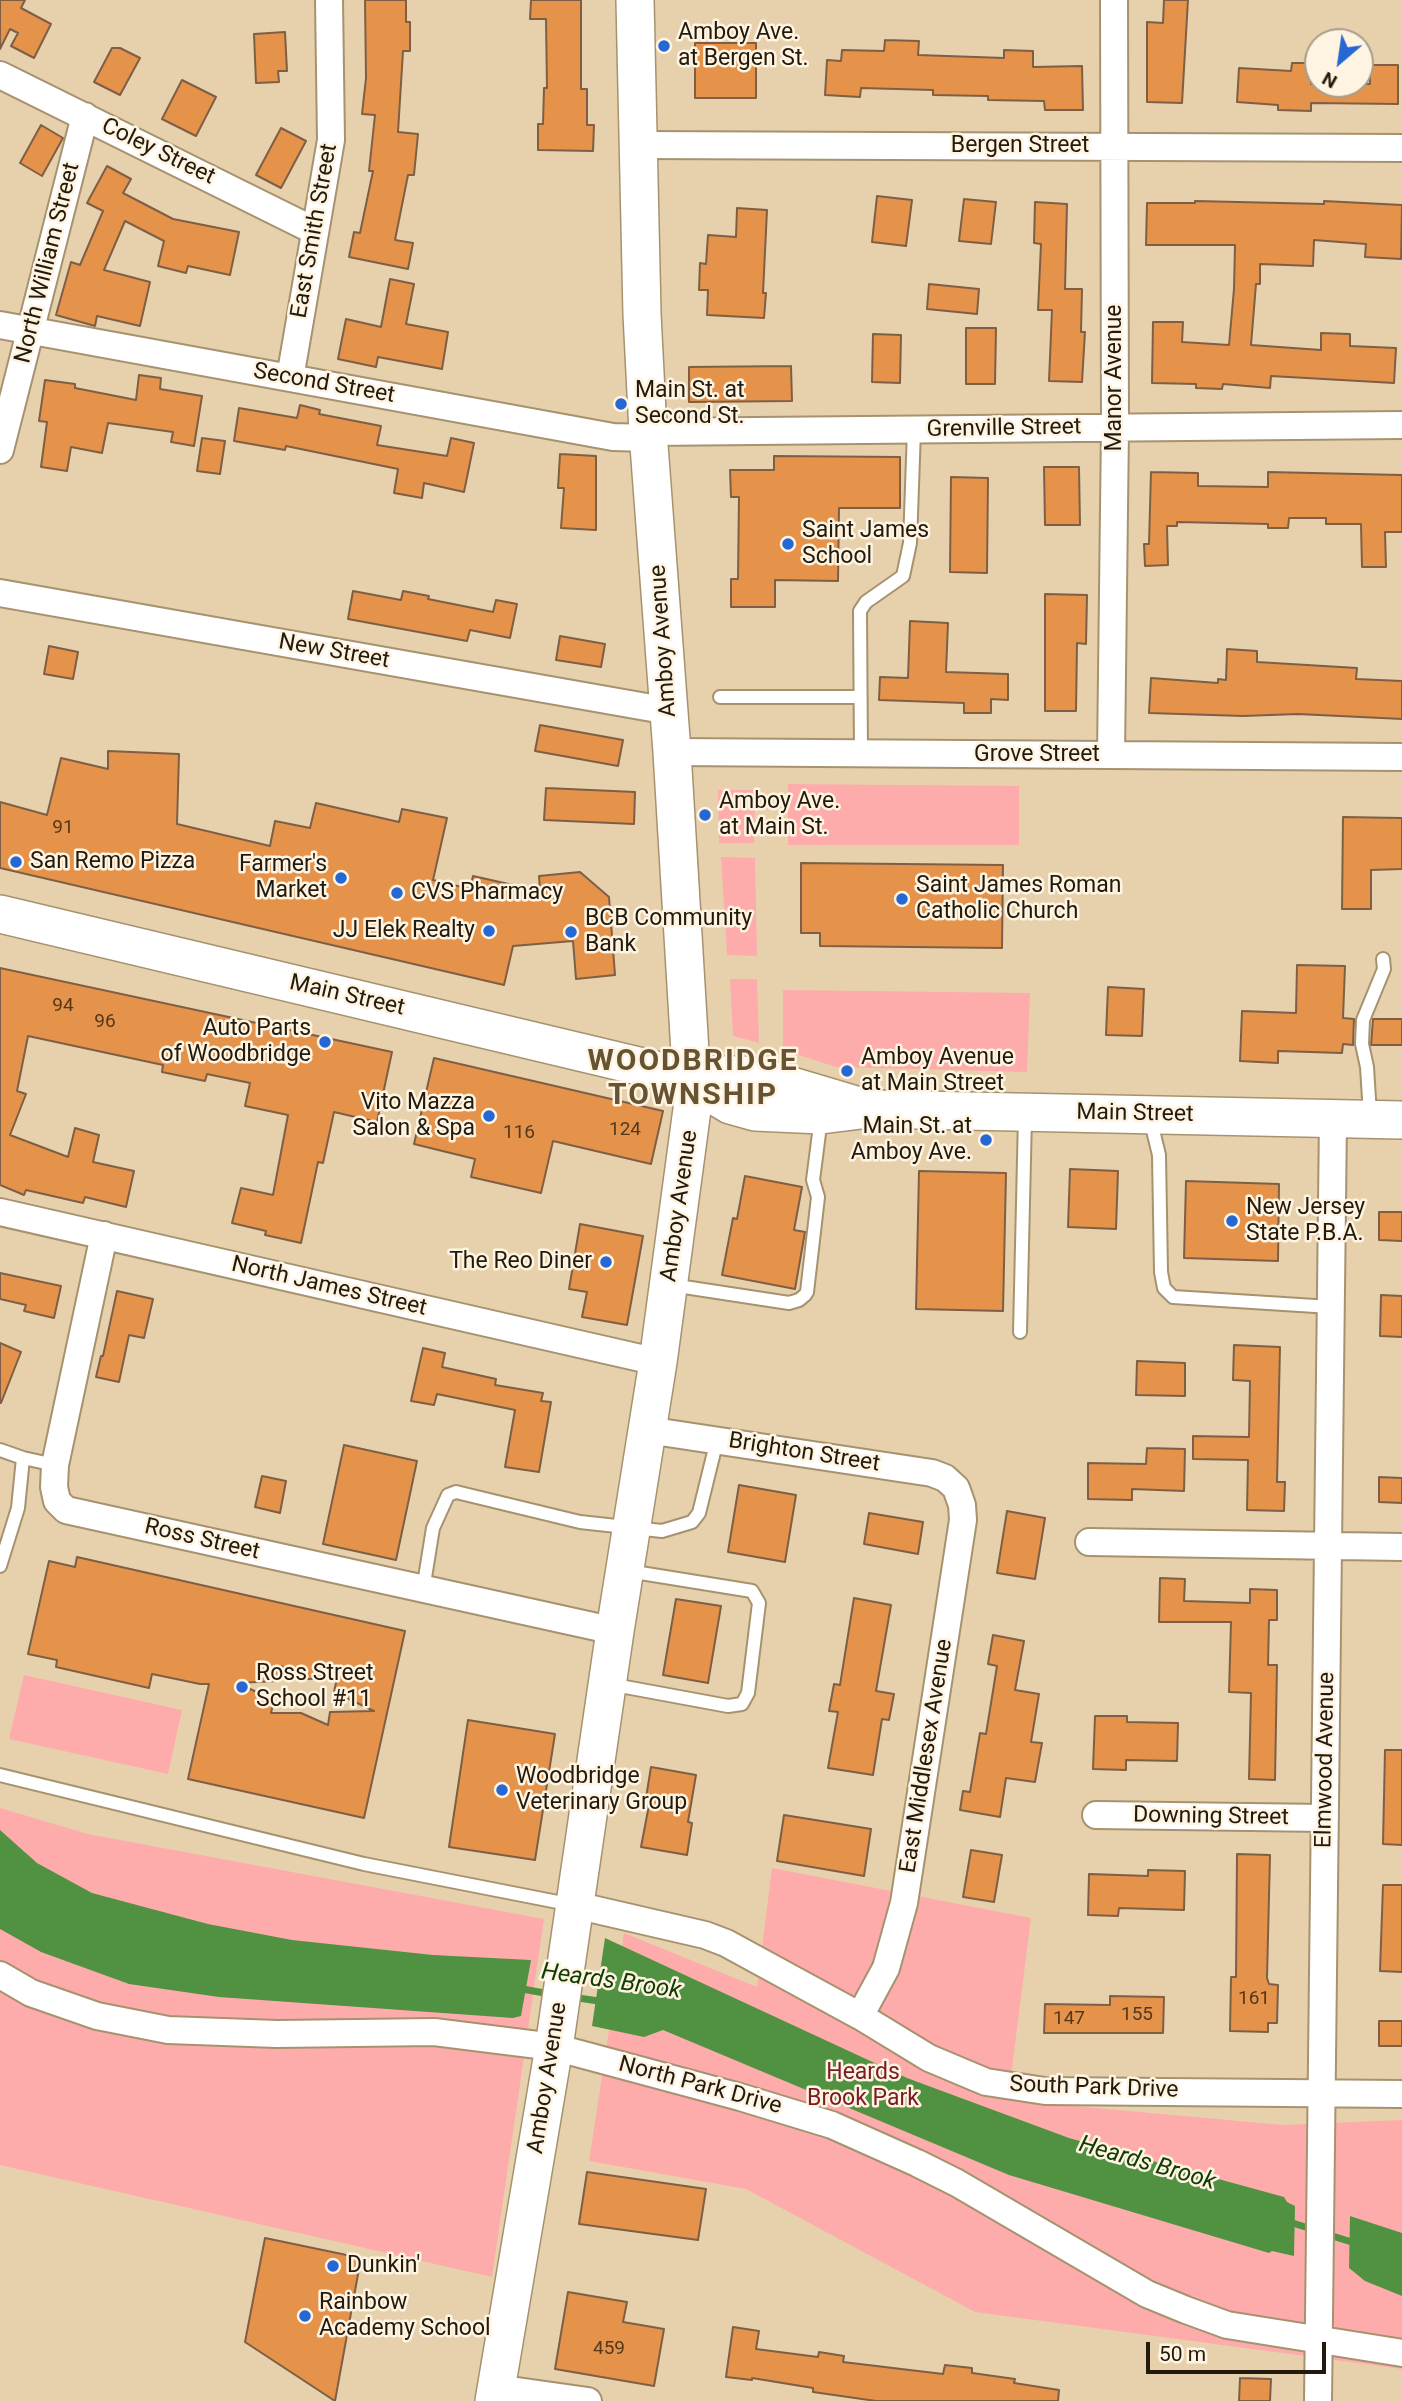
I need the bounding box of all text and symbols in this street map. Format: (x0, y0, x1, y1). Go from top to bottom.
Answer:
place label: Amboy Ave. at Bergen St. (678, 19, 809, 73)
north arrow (1304, 28, 1374, 98)
marker: Amboy Ave. at Bergen St. (656, 38, 672, 54)
text: N (1318, 67, 1341, 93)
street label: Coley Street (97, 113, 219, 191)
street label: Bergen Street (951, 132, 1089, 160)
street label: East Smith Street (286, 142, 344, 320)
street label: North William Street (10, 160, 86, 366)
street label: Manor Avenue (1101, 304, 1129, 452)
street label: Second Street (251, 358, 397, 410)
place label: Main St. at Second St. (635, 377, 745, 431)
marker: Main St. at Second St. (613, 396, 629, 412)
street label: Grenville Street (926, 414, 1082, 444)
place label: Saint James School (802, 517, 929, 571)
marker: Saint James School (780, 536, 796, 552)
street label: Amboy Avenue (645, 564, 683, 718)
street label: New Street (276, 629, 392, 675)
street label: Grove Street (974, 741, 1100, 769)
place label: Amboy Ave. at Main St. (719, 788, 840, 842)
marker: Amboy Ave. at Main St. (697, 807, 713, 823)
house number: 91 (52, 817, 74, 839)
place label: San Remo Pizza (30, 848, 195, 876)
place label: Farmer's Market (239, 851, 327, 905)
marker: San Remo Pizza (8, 854, 24, 870)
marker: Farmer's Market (333, 870, 349, 886)
place label: Saint James Roman Catholic Church (916, 872, 1122, 926)
place label: CVS Pharmacy (411, 879, 563, 907)
marker: CVS Pharmacy (389, 885, 405, 901)
marker: Saint James Roman Catholic Church (894, 891, 910, 907)
place label: BCB Community Bank (585, 905, 752, 959)
place label: JJ Elek Realty (333, 917, 475, 945)
marker: JJ Elek Realty (481, 923, 497, 939)
marker: BCB Community Bank (563, 924, 579, 940)
street label: Main Street (287, 969, 407, 1023)
house number: 94 (52, 995, 74, 1017)
house number: 96 (94, 1011, 116, 1033)
place label: Auto Parts of Woodbridge (161, 1015, 311, 1069)
marker: Auto Parts of Woodbridge (317, 1034, 333, 1050)
district label: WOODBRIDGE TOWNSHIP (589, 1044, 797, 1114)
place label: Amboy Avenue at Main Street (861, 1044, 1014, 1098)
marker: Amboy Avenue at Main Street (839, 1063, 855, 1079)
place label: Vito Mazza Salon & Spa (353, 1089, 475, 1143)
street label: Main Street (1076, 1099, 1194, 1129)
marker: Vito Mazza Salon & Spa (481, 1108, 497, 1124)
place label: Main St. at Amboy Ave. (851, 1113, 972, 1167)
house number: 124 (609, 1119, 641, 1141)
house number: 116 (503, 1122, 535, 1144)
street label: Amboy Avenue (656, 1128, 704, 1284)
marker: Main St. at Amboy Ave. (978, 1132, 994, 1148)
place label: New Jersey State P.B.A. (1246, 1194, 1365, 1248)
marker: New Jersey State P.B.A. (1224, 1213, 1240, 1229)
place label: The Reo Diner (449, 1248, 592, 1276)
street label: North James Street (229, 1251, 429, 1323)
marker: The Reo Diner (598, 1254, 614, 1270)
street label: Brighton Street (726, 1427, 882, 1479)
street label: Ross Street (142, 1513, 262, 1567)
street label: East Middlesex Avenue (895, 1637, 959, 1875)
place label: Ross Street School #11 (256, 1660, 373, 1714)
street label: Elmwood Avenue (1311, 1672, 1341, 1848)
marker: Ross Street School #11 (234, 1679, 250, 1695)
place label: Woodbridge Veterinary Group (516, 1763, 687, 1817)
marker: Woodbridge Veterinary Group (494, 1782, 510, 1798)
street label: Downing Street (1133, 1802, 1289, 1832)
water label: Heards Brook (539, 1958, 683, 2006)
house number: 161 (1238, 1988, 1270, 2010)
street label: Amboy Avenue (522, 2000, 574, 2156)
house number: 155 (1121, 2004, 1153, 2026)
house number: 147 (1053, 2008, 1085, 2030)
street label: North Park Drive (616, 2051, 784, 2121)
park label: Heards Brook Park (807, 2059, 919, 2113)
street label: South Park Drive (1009, 2071, 1179, 2105)
water label: Heards Brook (1075, 2131, 1219, 2197)
place label: Dunkin' (347, 2252, 420, 2280)
marker: Dunkin' (325, 2258, 341, 2274)
place label: Rainbow Academy School (319, 2289, 491, 2343)
marker: Rainbow Academy School (297, 2308, 313, 2324)
scale bar (1150, 2328, 1330, 2372)
house number: 459 (593, 2338, 625, 2360)
text: 50 m (1159, 2342, 1206, 2366)

